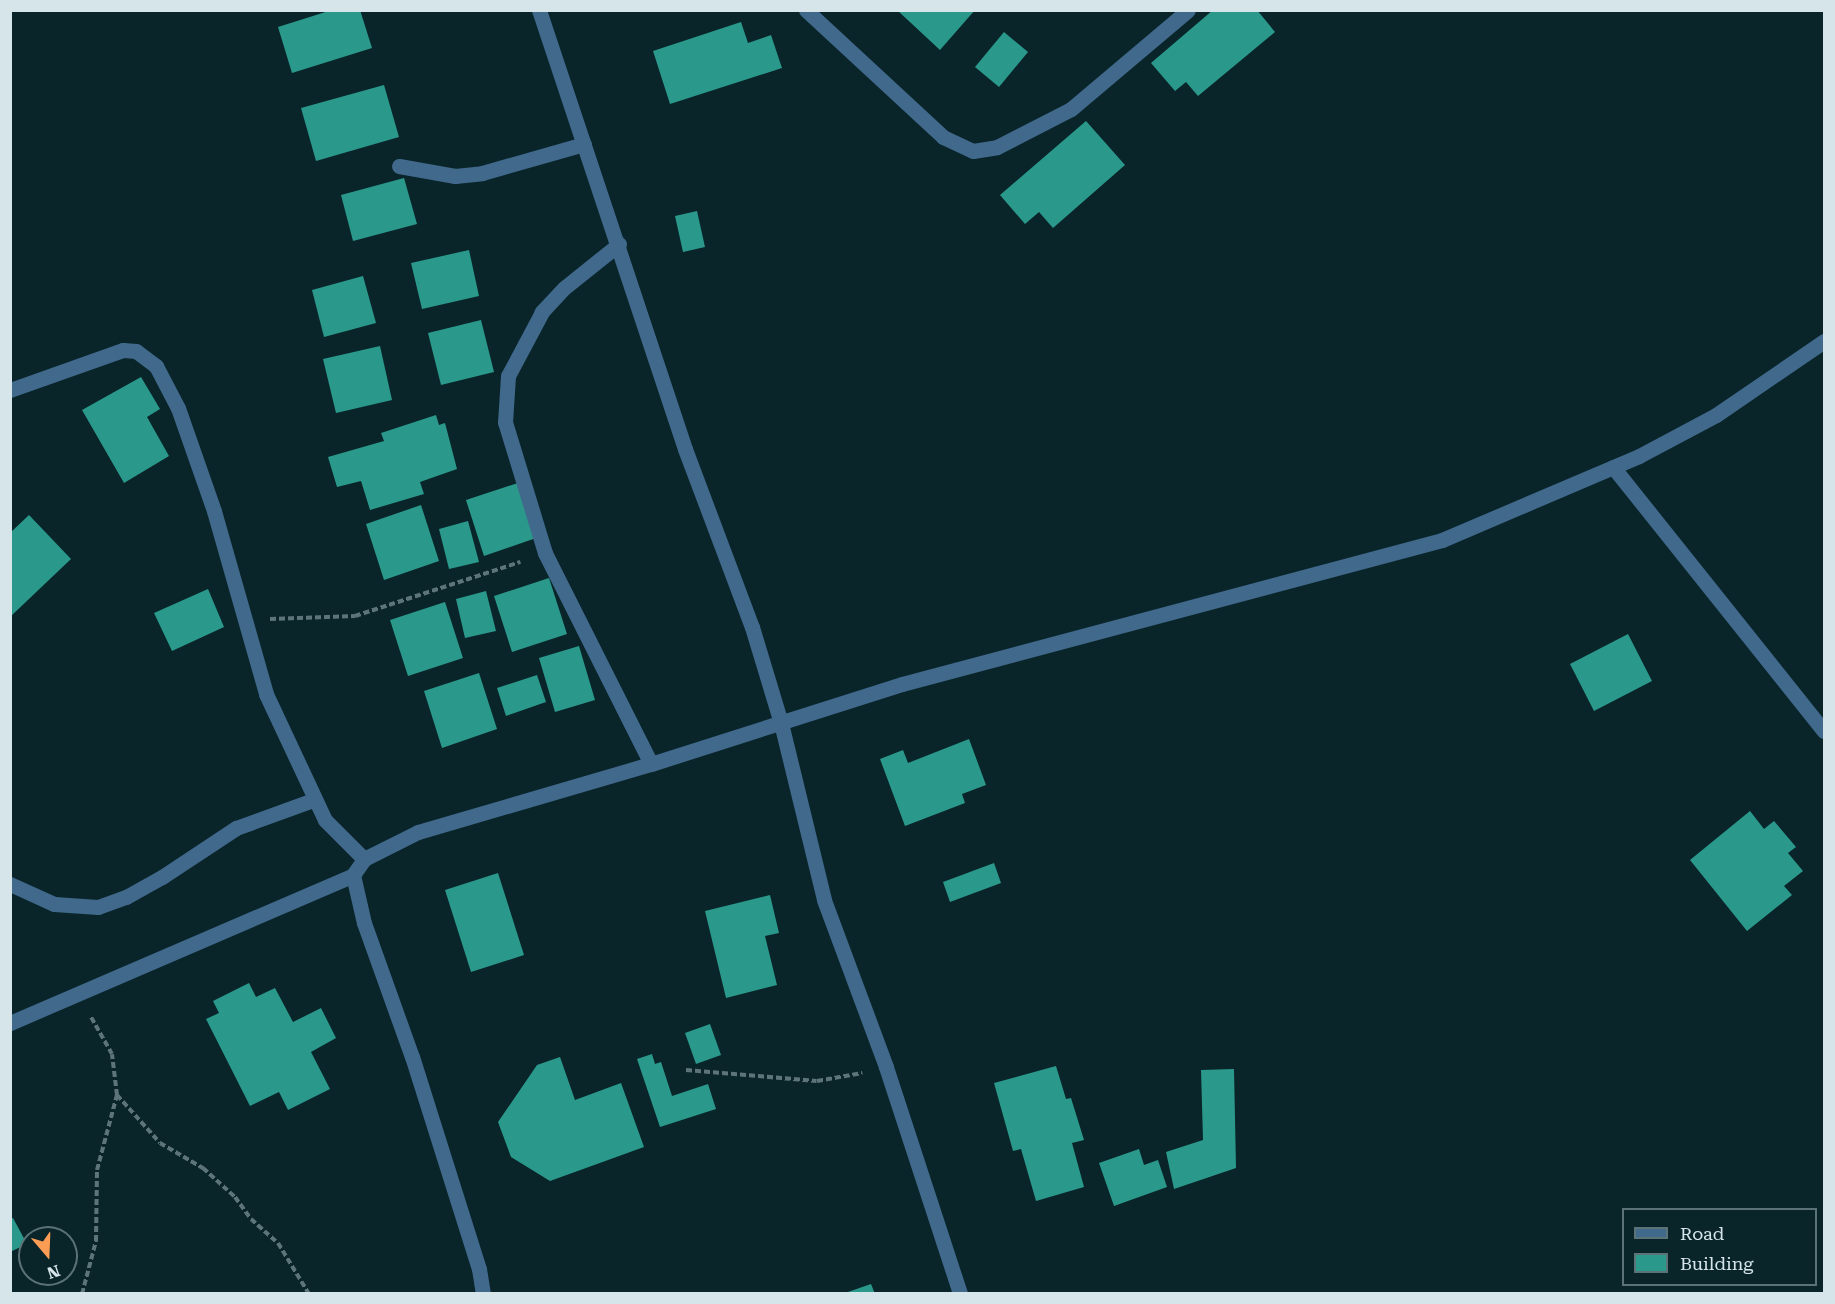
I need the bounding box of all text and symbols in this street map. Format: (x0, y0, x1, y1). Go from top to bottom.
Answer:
legend (1622, 1208, 1817, 1286)
text: Road (1680, 1223, 1724, 1244)
north arrow (18, 1226, 78, 1286)
text: Building (1680, 1253, 1754, 1274)
text: N (44, 1261, 62, 1283)

